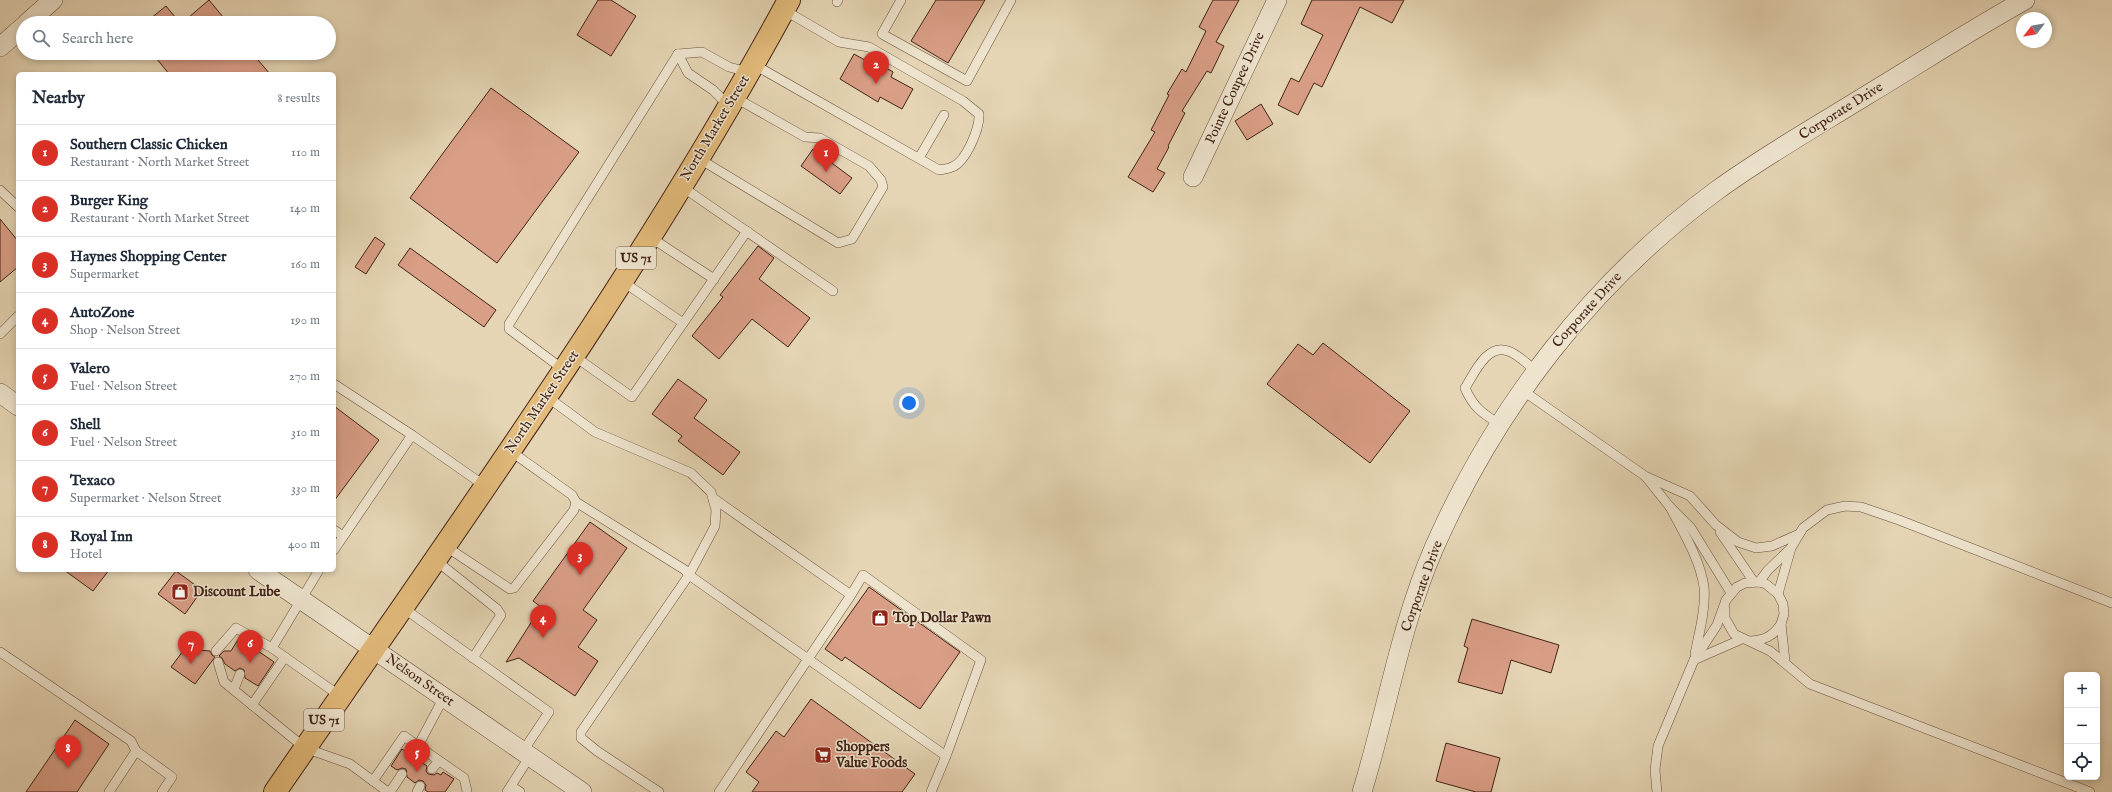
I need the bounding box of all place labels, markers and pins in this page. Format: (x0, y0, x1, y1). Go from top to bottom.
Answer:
pin: 2 (863, 51, 889, 84)
pin: 1 (813, 139, 839, 172)
pin: 3 (567, 542, 593, 575)
shop icon: Discount Lube (170, 582, 190, 602)
place label: Discount Lube (193, 583, 281, 601)
pin: 4 (530, 605, 556, 638)
shop icon: Top Dollar Pawn (870, 608, 890, 628)
place label: Top Dollar Pawn (892, 609, 992, 627)
pin: 6 (237, 630, 263, 663)
pin: 7 (178, 631, 204, 664)
pin: 8 (55, 735, 81, 768)
place label: Shoppers Value Foods (835, 738, 907, 772)
pin: 5 (404, 739, 430, 772)
supermarket icon: Shoppers Value Foods (813, 745, 833, 765)

